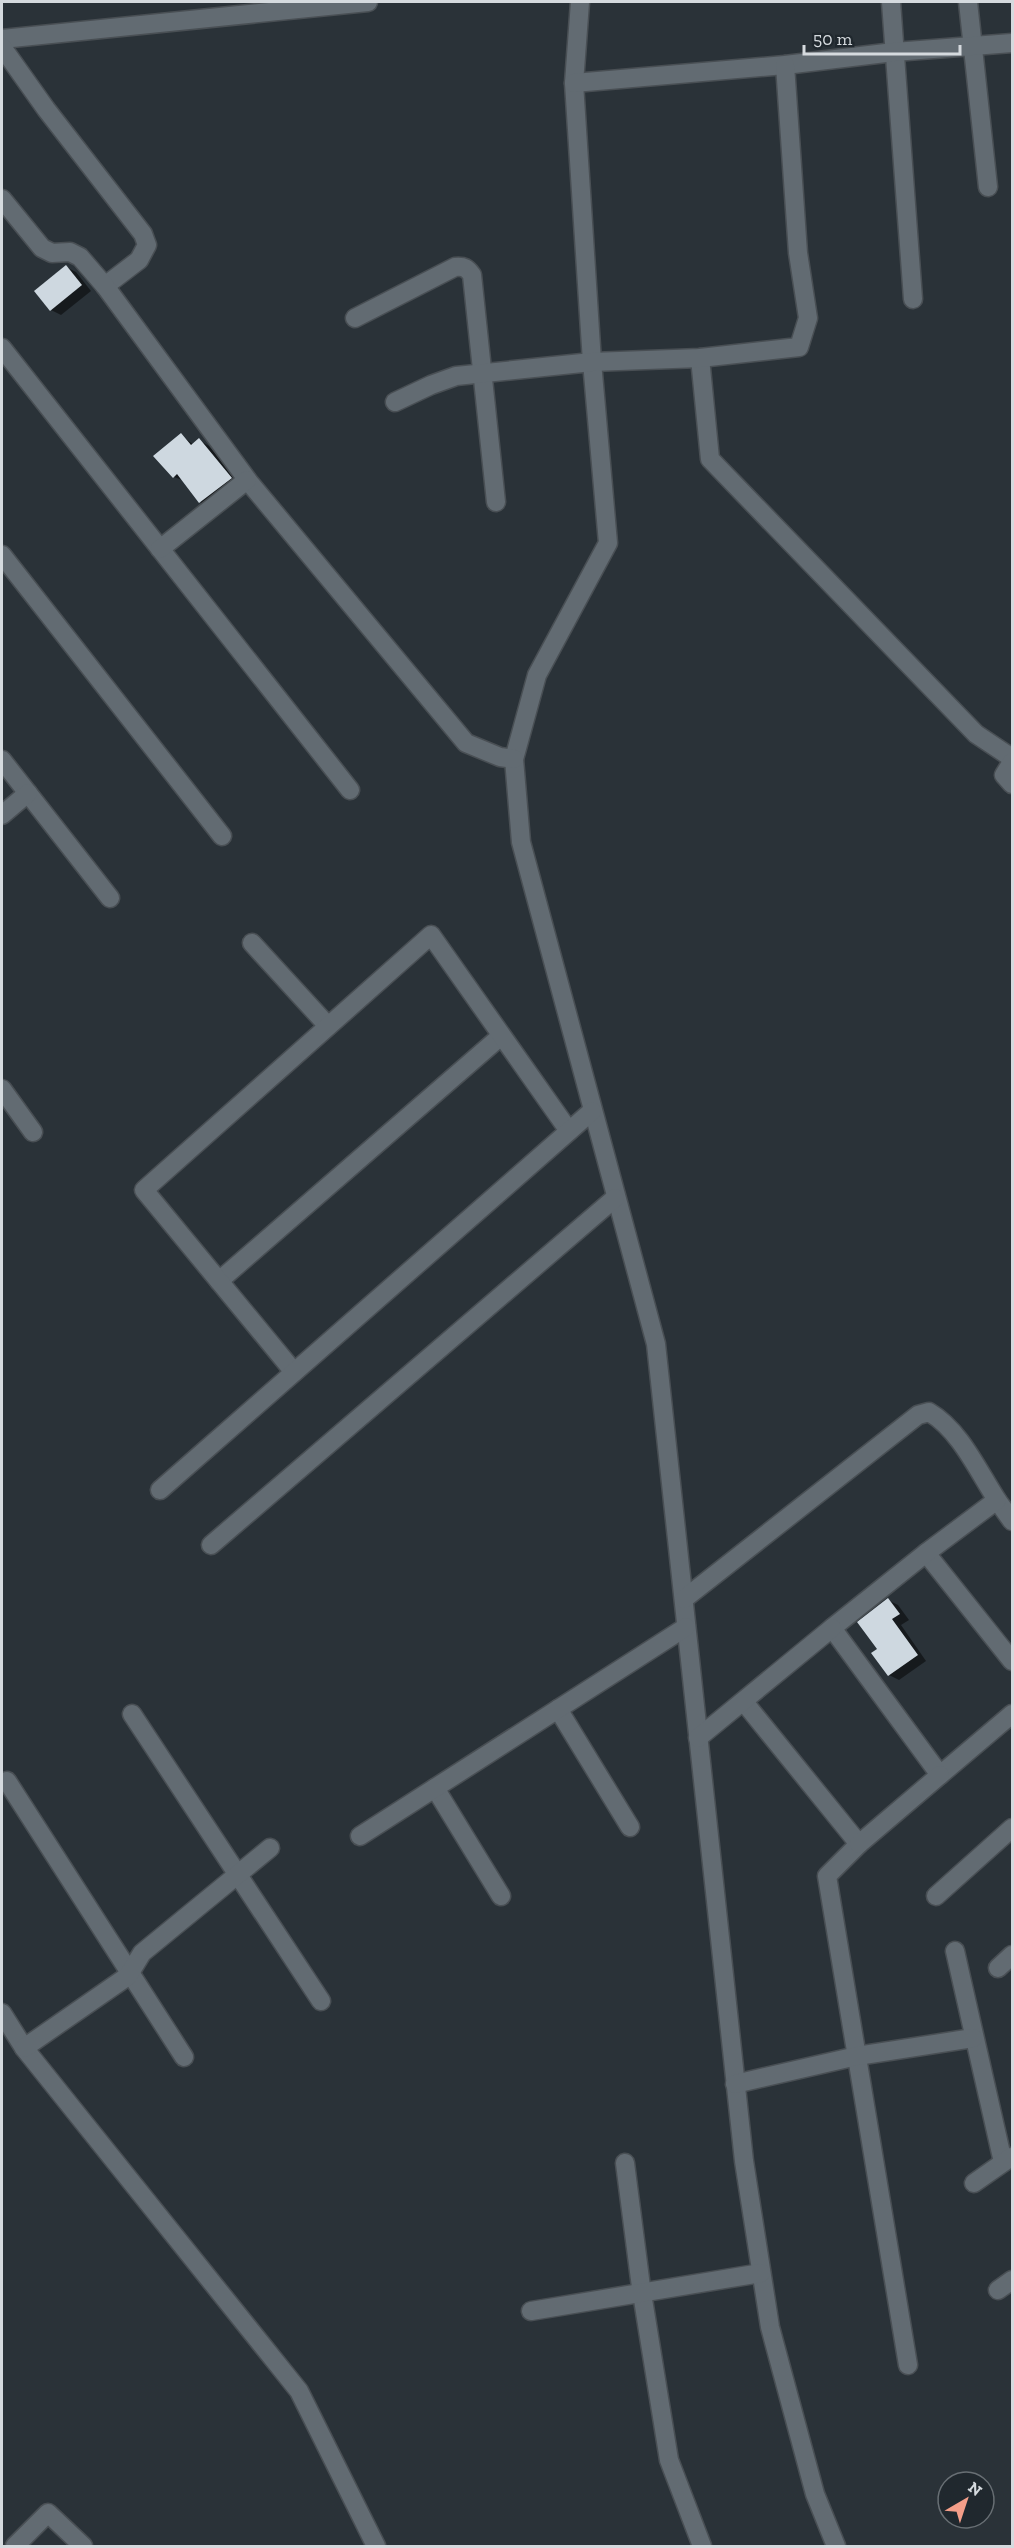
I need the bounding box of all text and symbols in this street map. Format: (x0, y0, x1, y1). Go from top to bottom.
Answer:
scale bar (804, 18, 960, 56)
text: 50 m (813, 28, 853, 50)
north arrow (936, 2470, 996, 2530)
text: N (964, 2478, 986, 2500)

